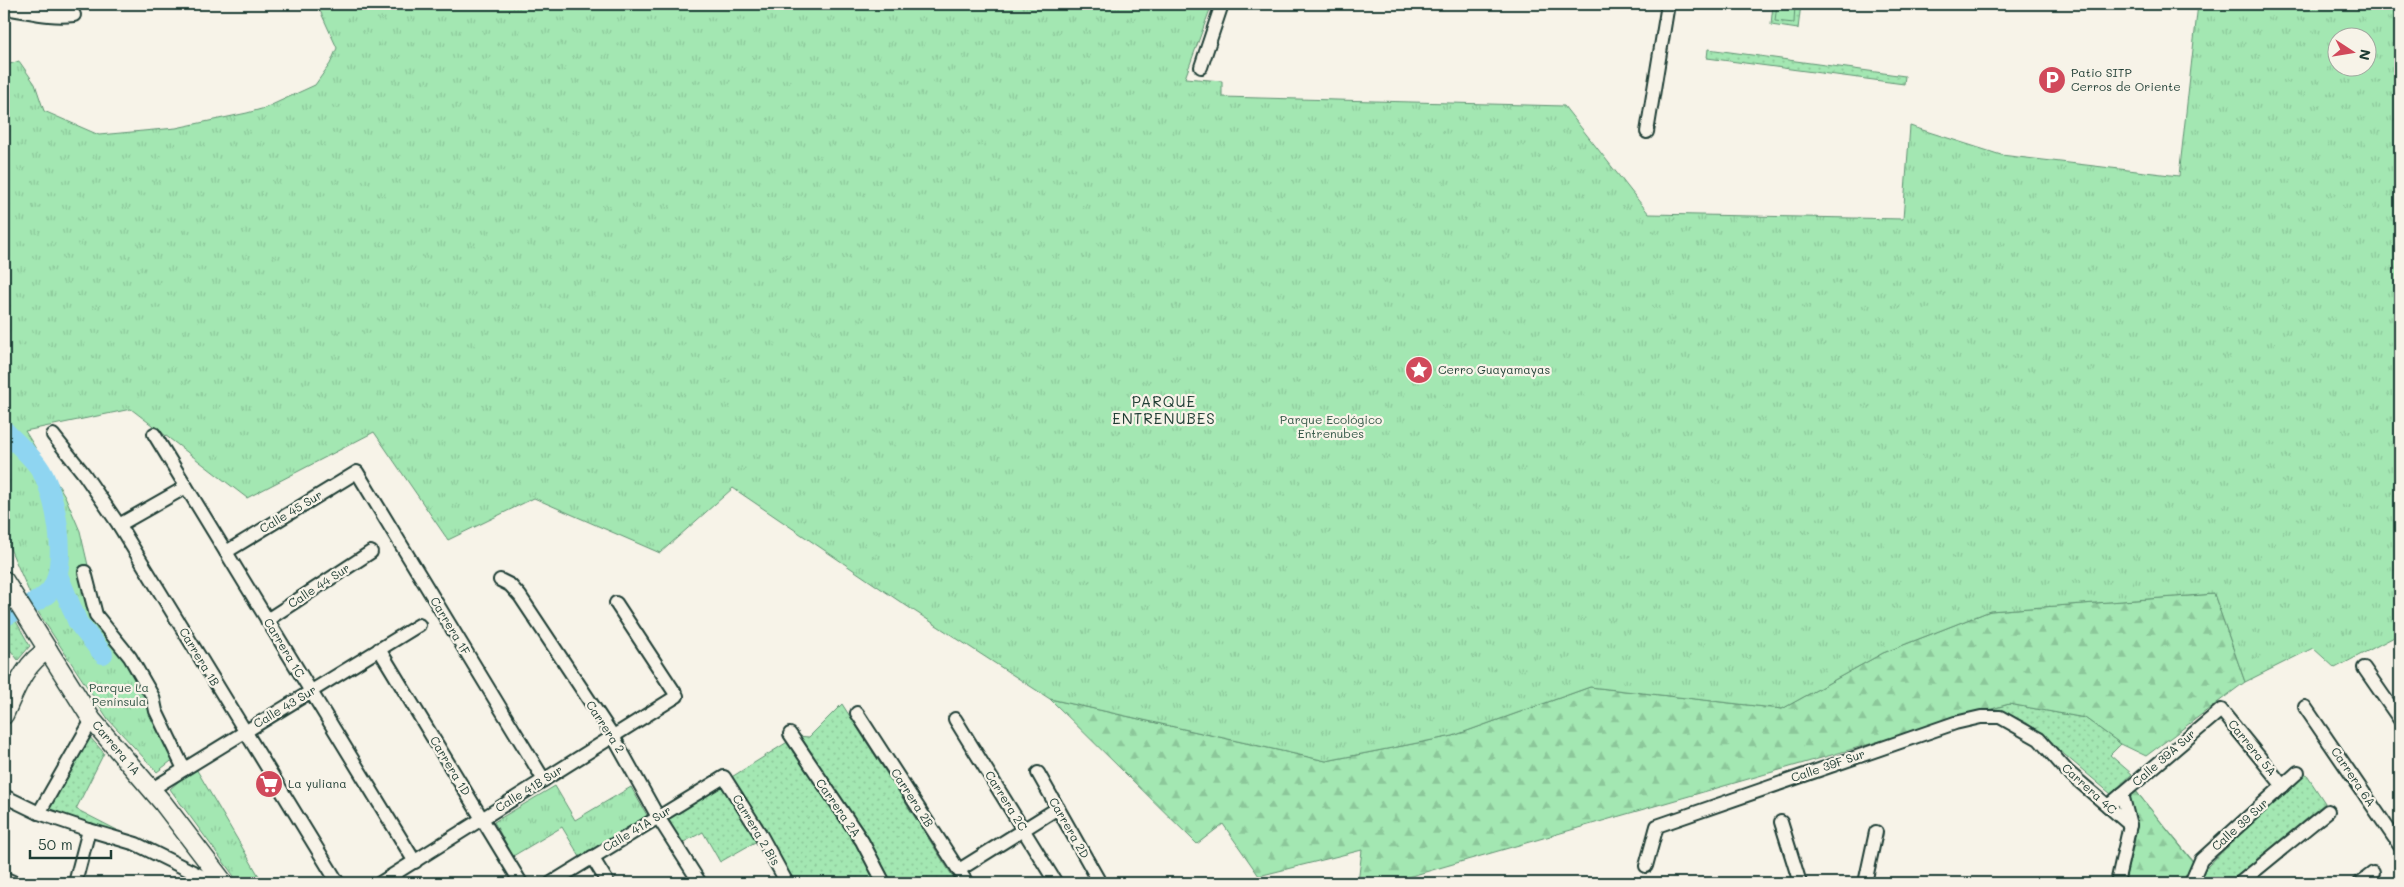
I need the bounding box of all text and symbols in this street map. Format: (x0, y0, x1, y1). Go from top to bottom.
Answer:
north arrow (2326, 28, 2376, 78)
text: N (2355, 48, 2376, 62)
place label: Patio SITP Cerros de Oriente (2071, 64, 2181, 94)
parking icon: Patio SITP Cerros de Oriente (2037, 65, 2067, 95)
place icon: Cerro Guayamayas (1404, 355, 1434, 385)
place label: Cerro Guayamayas (1438, 361, 1550, 377)
district label: PARQUE ENTRENUBES (1112, 391, 1216, 428)
park label: Parque Ecológico Entrenubes (1280, 411, 1382, 441)
street label: Calle 45 Sur (256, 486, 325, 536)
street label: Calle 44 Sur (284, 559, 352, 611)
street label: Carrera 1F (427, 594, 475, 658)
street label: Carrera 1C (261, 615, 309, 681)
street label: Carrera 1B (176, 624, 224, 689)
park label: Parque La Península (89, 679, 149, 709)
street label: Calle 43 Sur (250, 681, 319, 731)
street label: Carrera 2 (583, 697, 629, 756)
street label: Carrera 5A (2225, 716, 2280, 779)
street label: Carrera 1A (89, 717, 144, 778)
street label: Calle 39A Sur (2128, 725, 2198, 789)
street label: Carrera 1D (427, 733, 475, 798)
street label: Carrera 6A (2328, 744, 2380, 809)
street label: Calle 39F Sur (1788, 745, 1867, 785)
street label: Carrera 4C (2059, 759, 2121, 817)
street label: Calle 41B Sur (492, 761, 565, 815)
street label: Carrera 2B (888, 765, 938, 830)
street label: Carrera 2C (982, 767, 1032, 834)
supermarket icon: La yuliana (254, 769, 284, 799)
place label: La yuliana (288, 775, 347, 791)
street label: Carrera 2A (813, 775, 865, 840)
street label: Carrera 2 Bis (729, 791, 784, 868)
street label: Carrera 2D (1046, 794, 1094, 861)
street label: Calle 39 Sur (2208, 795, 2271, 854)
street label: Calle 41A Sur (599, 801, 674, 855)
scale bar (30, 827, 111, 859)
text: 50 m (38, 834, 73, 854)

